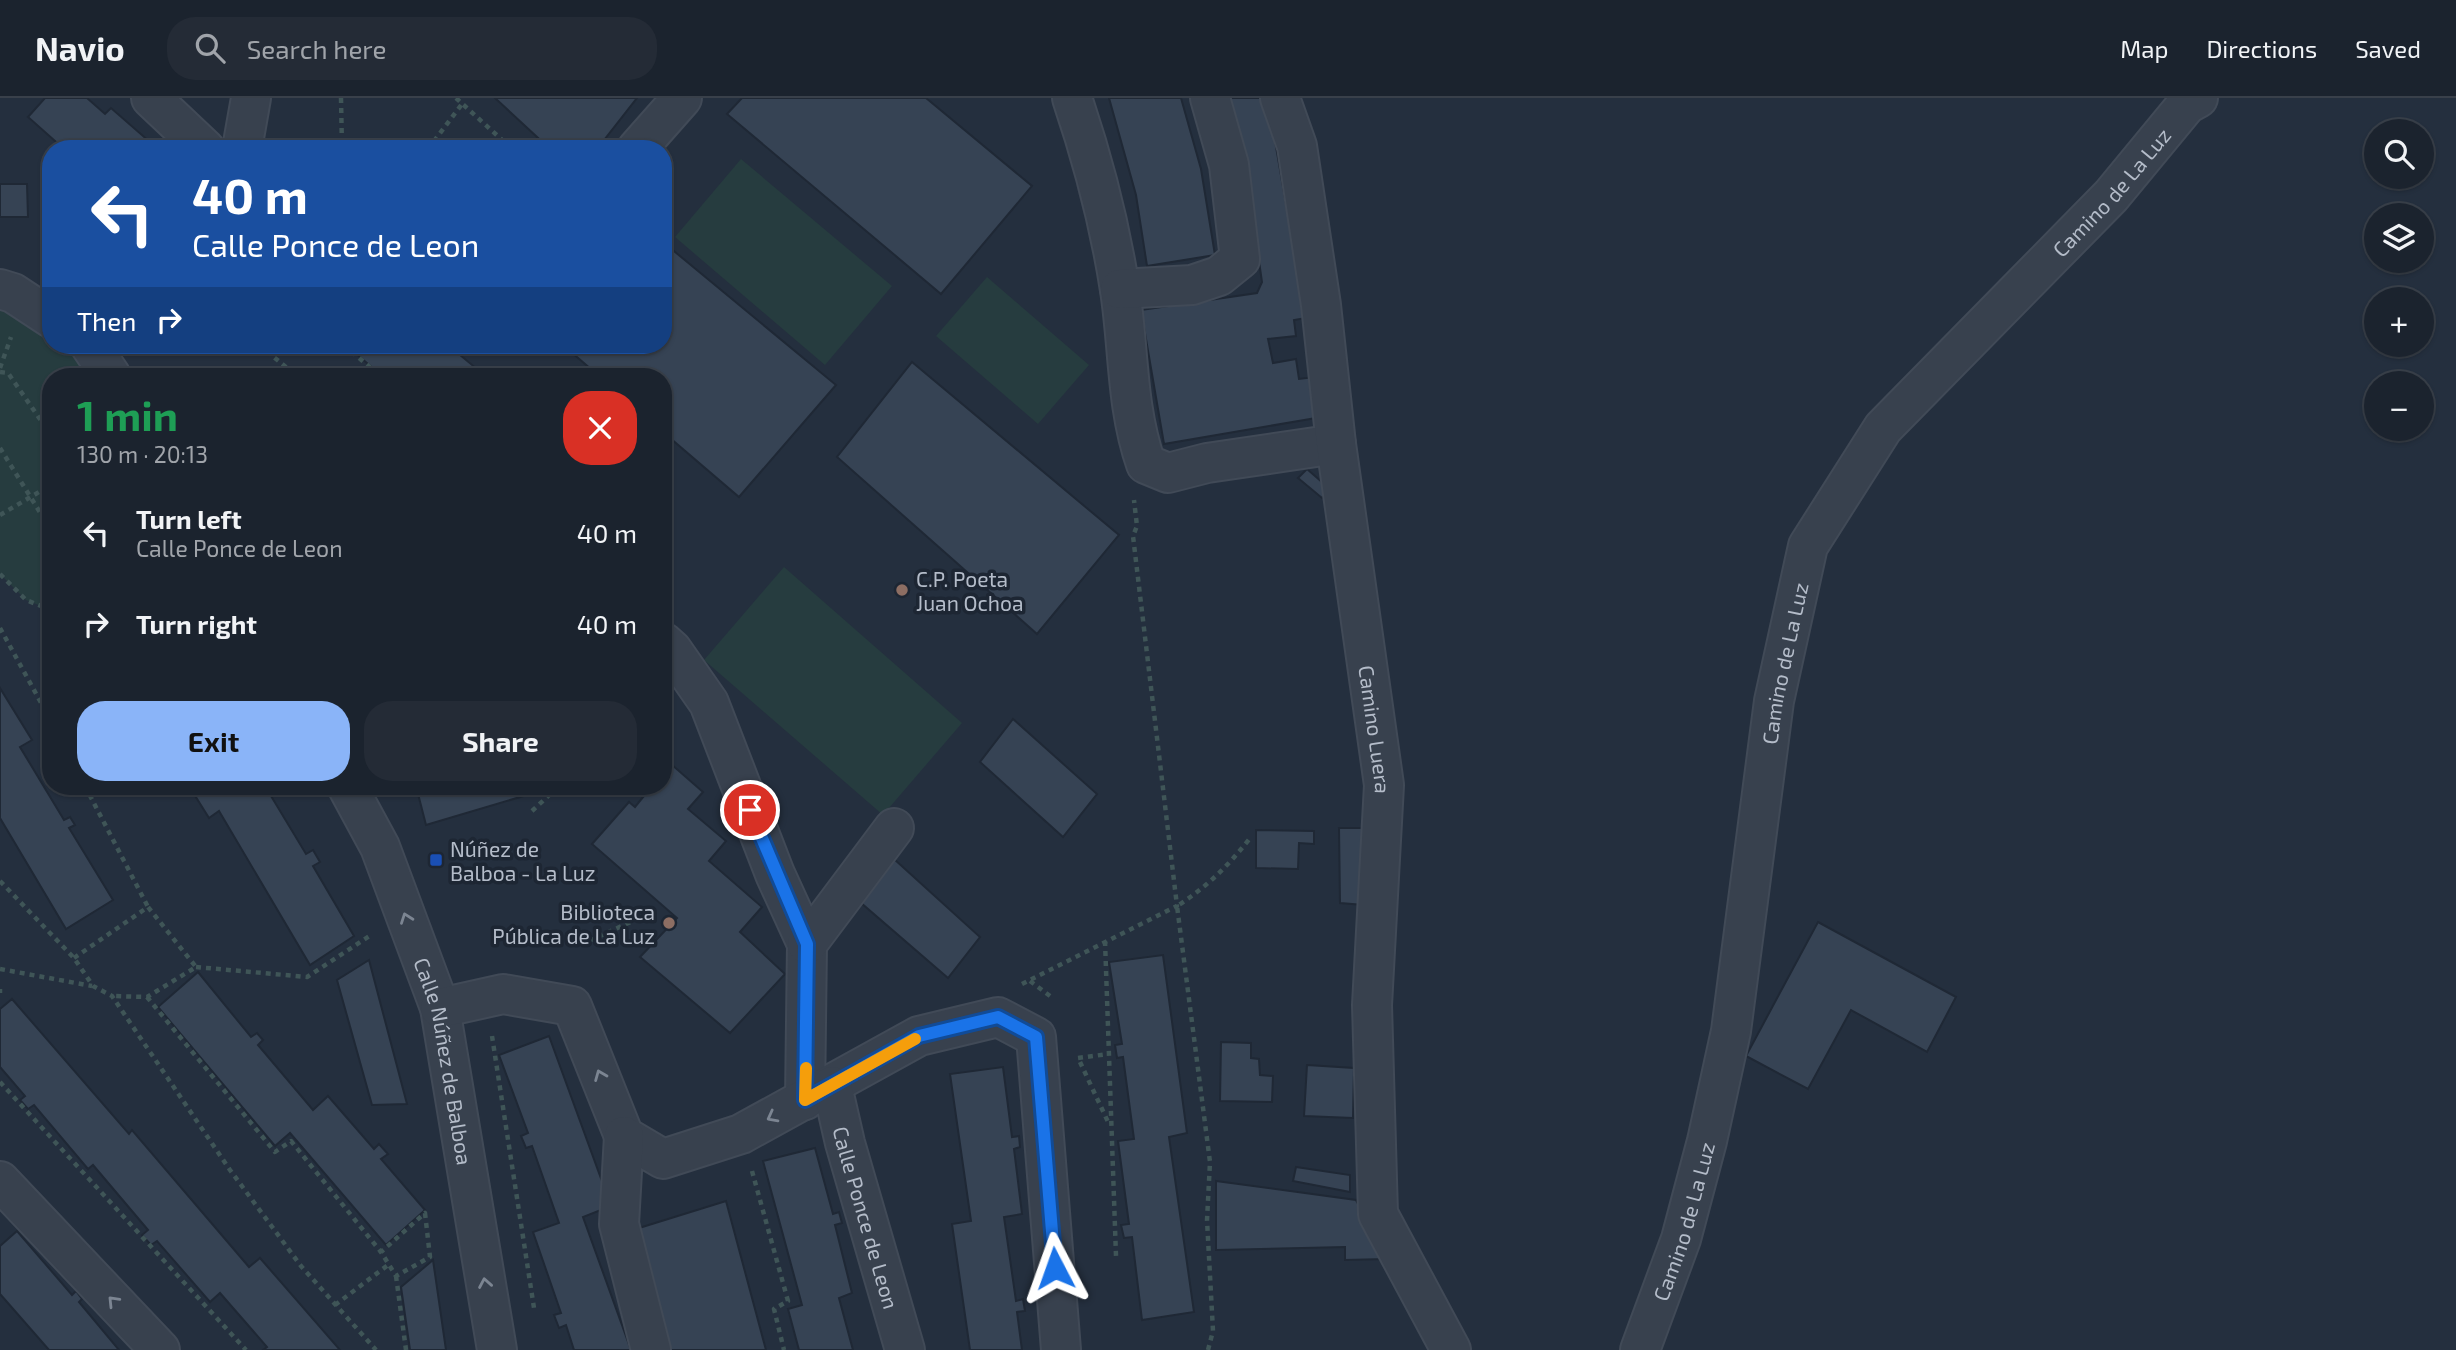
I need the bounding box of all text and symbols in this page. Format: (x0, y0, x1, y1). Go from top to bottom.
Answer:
search box (167, 17, 657, 80)
text: Navio (35, 28, 125, 68)
icon: search (191, 29, 229, 67)
text: Search here (247, 33, 386, 64)
text: Map (2120, 34, 2168, 63)
text: Directions (2206, 34, 2317, 63)
text: Saved (2355, 34, 2421, 63)
map controls (2364, 119, 2434, 441)
button: search (2364, 119, 2434, 189)
street label: Camino de La Luz (2047, 122, 2175, 261)
text: 40 m (192, 165, 308, 224)
icon: left (77, 168, 168, 259)
button: layers (2364, 203, 2434, 273)
text: Calle Ponce de Leon (192, 225, 479, 263)
button: + (2364, 287, 2434, 357)
icon: right (150, 301, 188, 339)
text: Then (77, 305, 136, 336)
button: − (2364, 371, 2434, 441)
text: 1 min (77, 389, 178, 439)
button: close (563, 391, 637, 465)
text: 130 m · 20:13 (77, 440, 208, 468)
text: Turn left (136, 503, 242, 534)
icon: left (77, 514, 115, 552)
text: 40 m (577, 517, 637, 548)
text: Calle Ponce de Leon (136, 534, 343, 562)
place label: C.P. Poeta Juan Ochoa (916, 566, 1023, 615)
street label: Camino de La Luz (1756, 580, 1812, 746)
marker: C.P. Poeta Juan Ochoa (894, 582, 910, 598)
icon: right (77, 605, 115, 643)
text: Turn right (136, 608, 257, 639)
text: 40 m (577, 608, 637, 639)
street label: Camino Luera (1355, 664, 1397, 795)
button: Exit (77, 701, 350, 781)
button: Share (364, 701, 637, 781)
pin (720, 780, 780, 840)
icon: arrive (731, 791, 769, 829)
place label: Núñez de Balboa - La Luz (450, 836, 596, 885)
marker: Núñez de Balboa - La Luz (428, 852, 444, 868)
place label: Biblioteca Pública de La Luz (492, 899, 655, 948)
one-way arrow (400, 913, 414, 925)
marker: Biblioteca Pública de La Luz (661, 915, 677, 931)
street label: Calle Núñez de Balboa (410, 954, 478, 1167)
one-way arrow (595, 1070, 609, 1082)
one-way arrow (767, 1109, 779, 1122)
street label: Calle Ponce de Leon (829, 1124, 905, 1312)
street label: Camino de La Luz (1647, 1139, 1719, 1304)
position arrow (1018, 1231, 1092, 1305)
one-way arrow (479, 1277, 494, 1289)
one-way arrow (108, 1296, 121, 1309)

